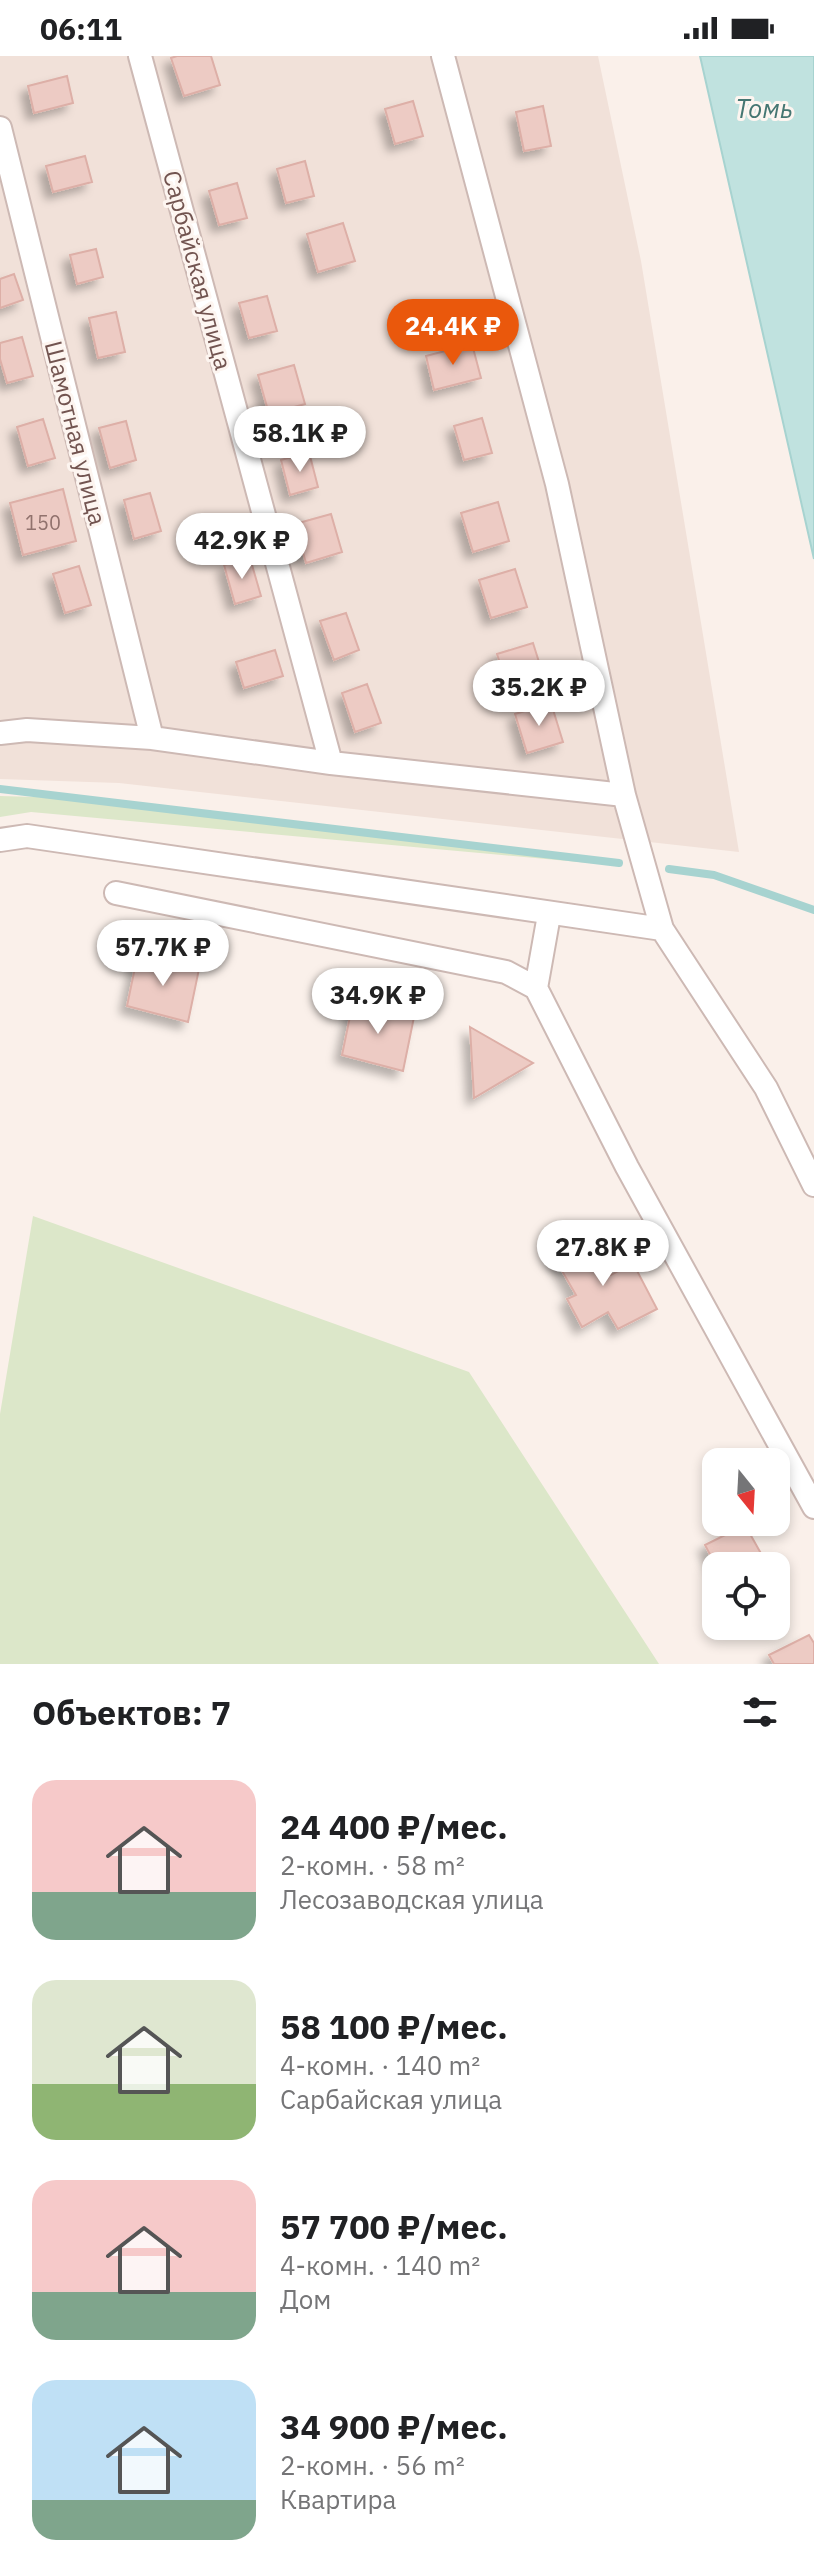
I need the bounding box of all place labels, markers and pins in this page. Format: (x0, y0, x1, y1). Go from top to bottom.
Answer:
pin: 24.4K ₽ (379, 299, 527, 367)
pin: 58.1K ₽ (226, 406, 374, 474)
pin: 42.9K ₽ (168, 513, 316, 581)
pin: 35.2K ₽ (465, 660, 613, 728)
pin: 57.7K ₽ (89, 920, 237, 988)
pin: 34.9K ₽ (304, 968, 452, 1036)
pin: 27.8K ₽ (529, 1220, 677, 1288)

